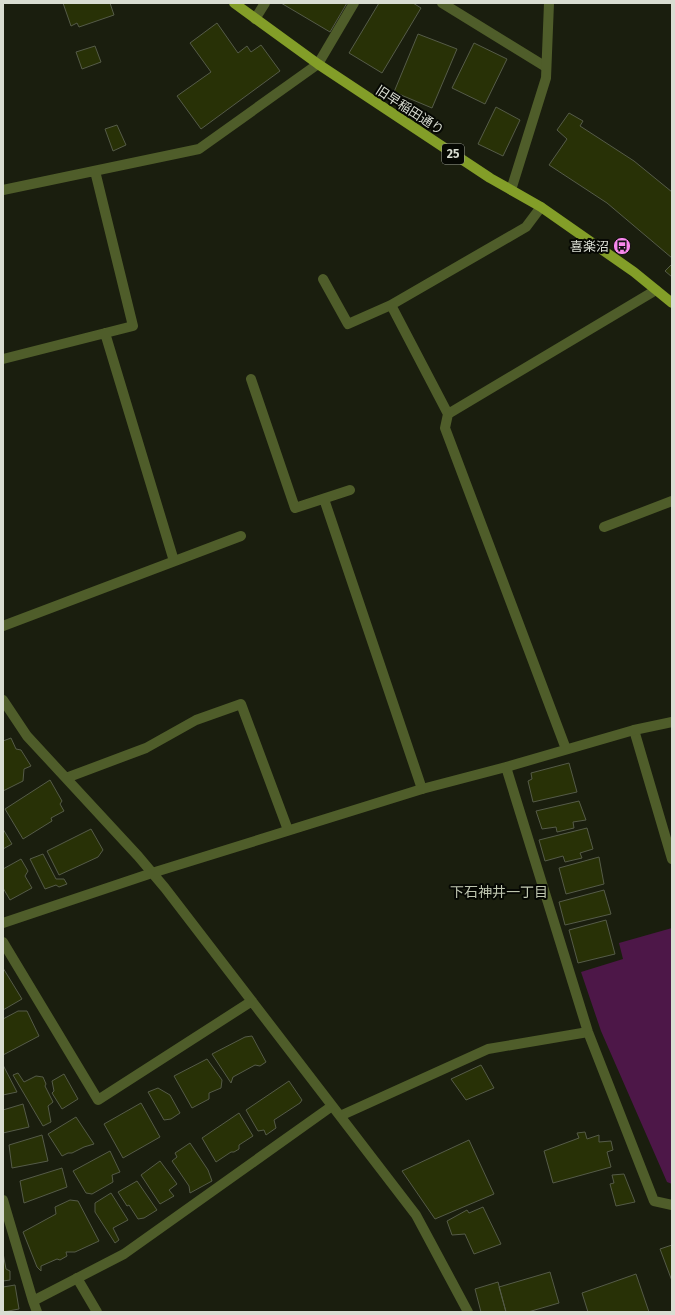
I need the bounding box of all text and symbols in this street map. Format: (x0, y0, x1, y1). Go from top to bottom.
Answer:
street label: 旧早稲田通り (373, 82, 447, 138)
road number: 25 (442, 144, 464, 164)
bus stop icon: 喜楽沼 (612, 236, 632, 256)
place label: 喜楽沼 (570, 239, 609, 254)
district label: 下石神井一丁目 (450, 884, 548, 901)

